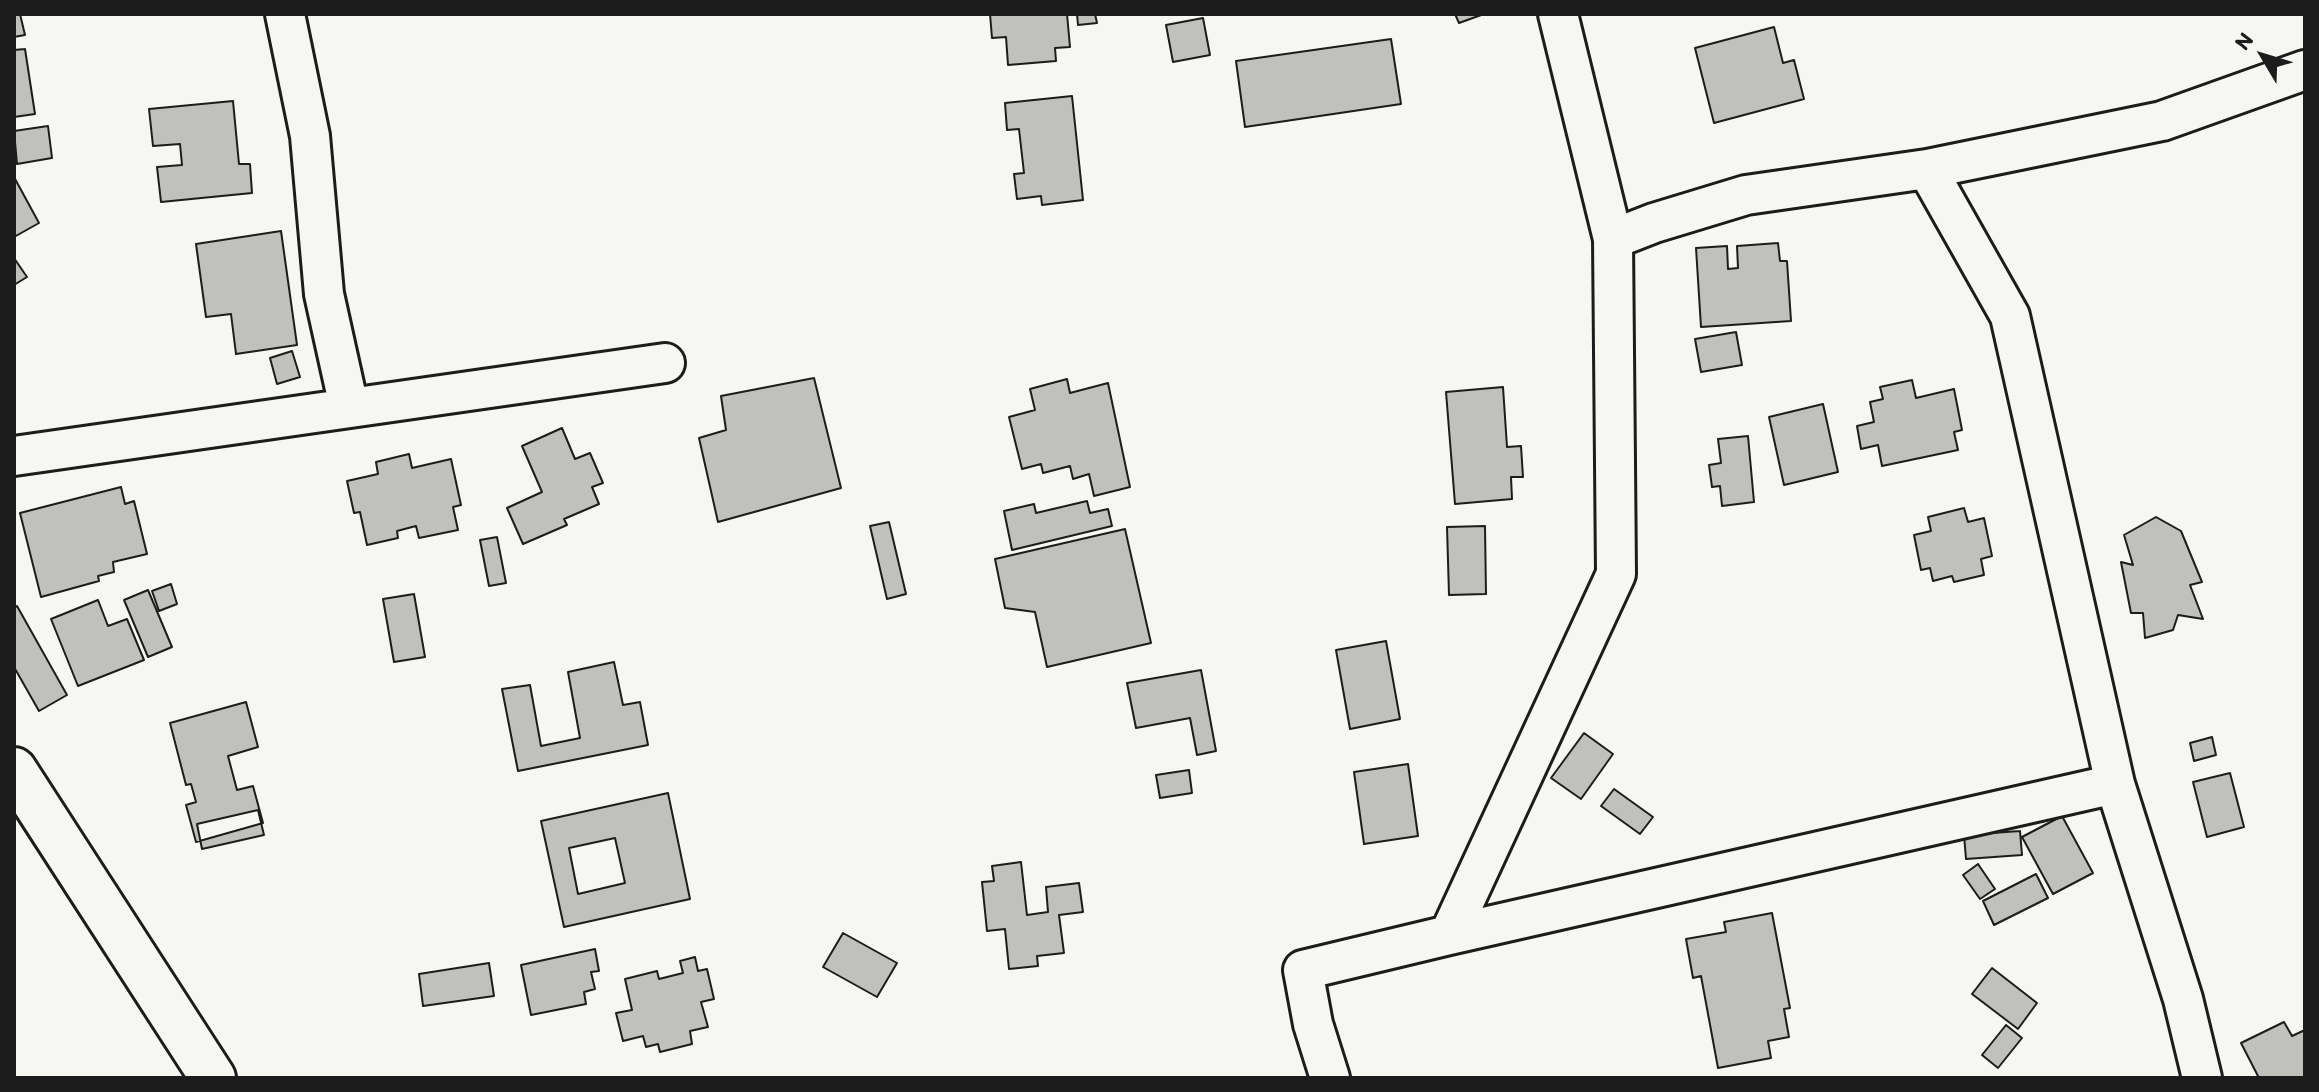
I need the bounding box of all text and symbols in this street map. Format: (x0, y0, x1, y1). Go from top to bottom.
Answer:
north arrow (2223, 16, 2303, 96)
text: N (2228, 27, 2259, 55)

